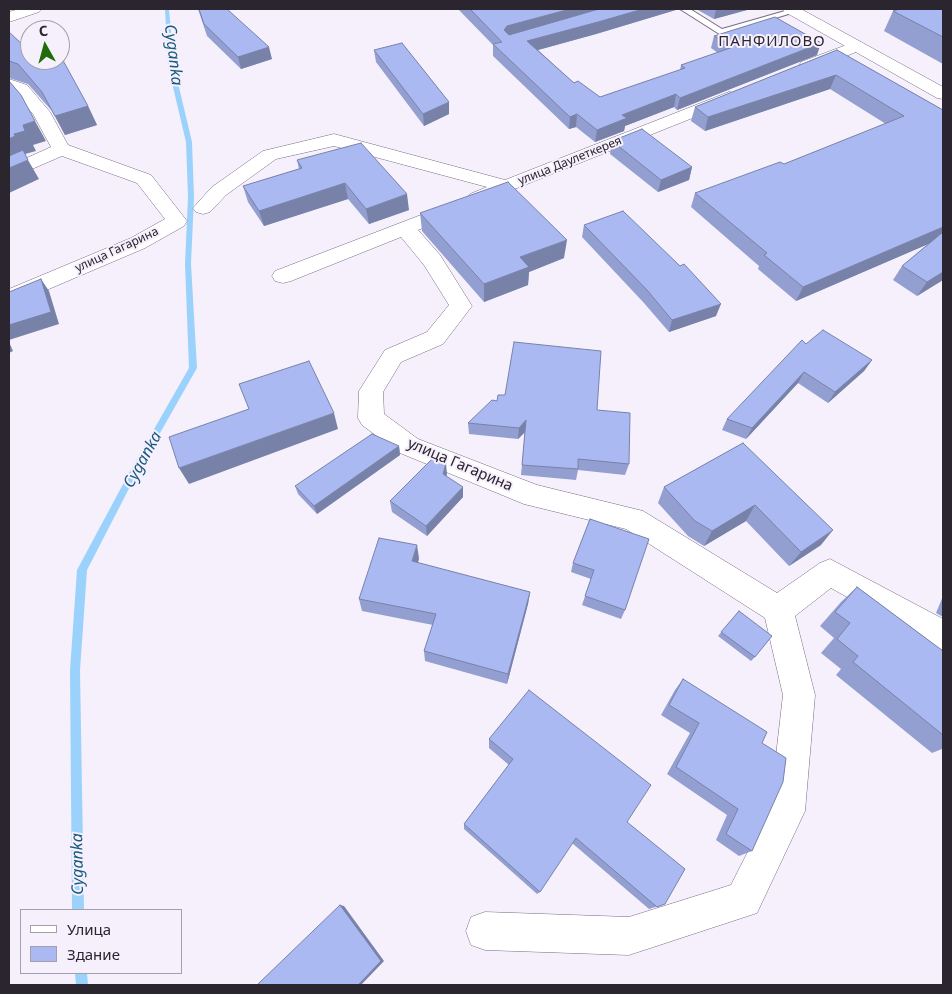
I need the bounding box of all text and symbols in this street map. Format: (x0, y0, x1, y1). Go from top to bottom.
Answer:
north arrow (20, 20, 70, 70)
text: С (38, 21, 49, 41)
water label: Cyganka (160, 23, 186, 87)
district label: ПАНФИЛОВО (717, 33, 827, 51)
street label: улица Даулеткерея (516, 134, 624, 188)
street label: улица Гагарина (73, 224, 161, 276)
water label: Cyganka (120, 428, 166, 492)
street label: улица Гагарина (405, 435, 515, 495)
water label: Cyganka (68, 833, 88, 895)
legend (20, 909, 182, 974)
text: Улица (67, 919, 111, 939)
text: Здание (67, 944, 120, 964)

